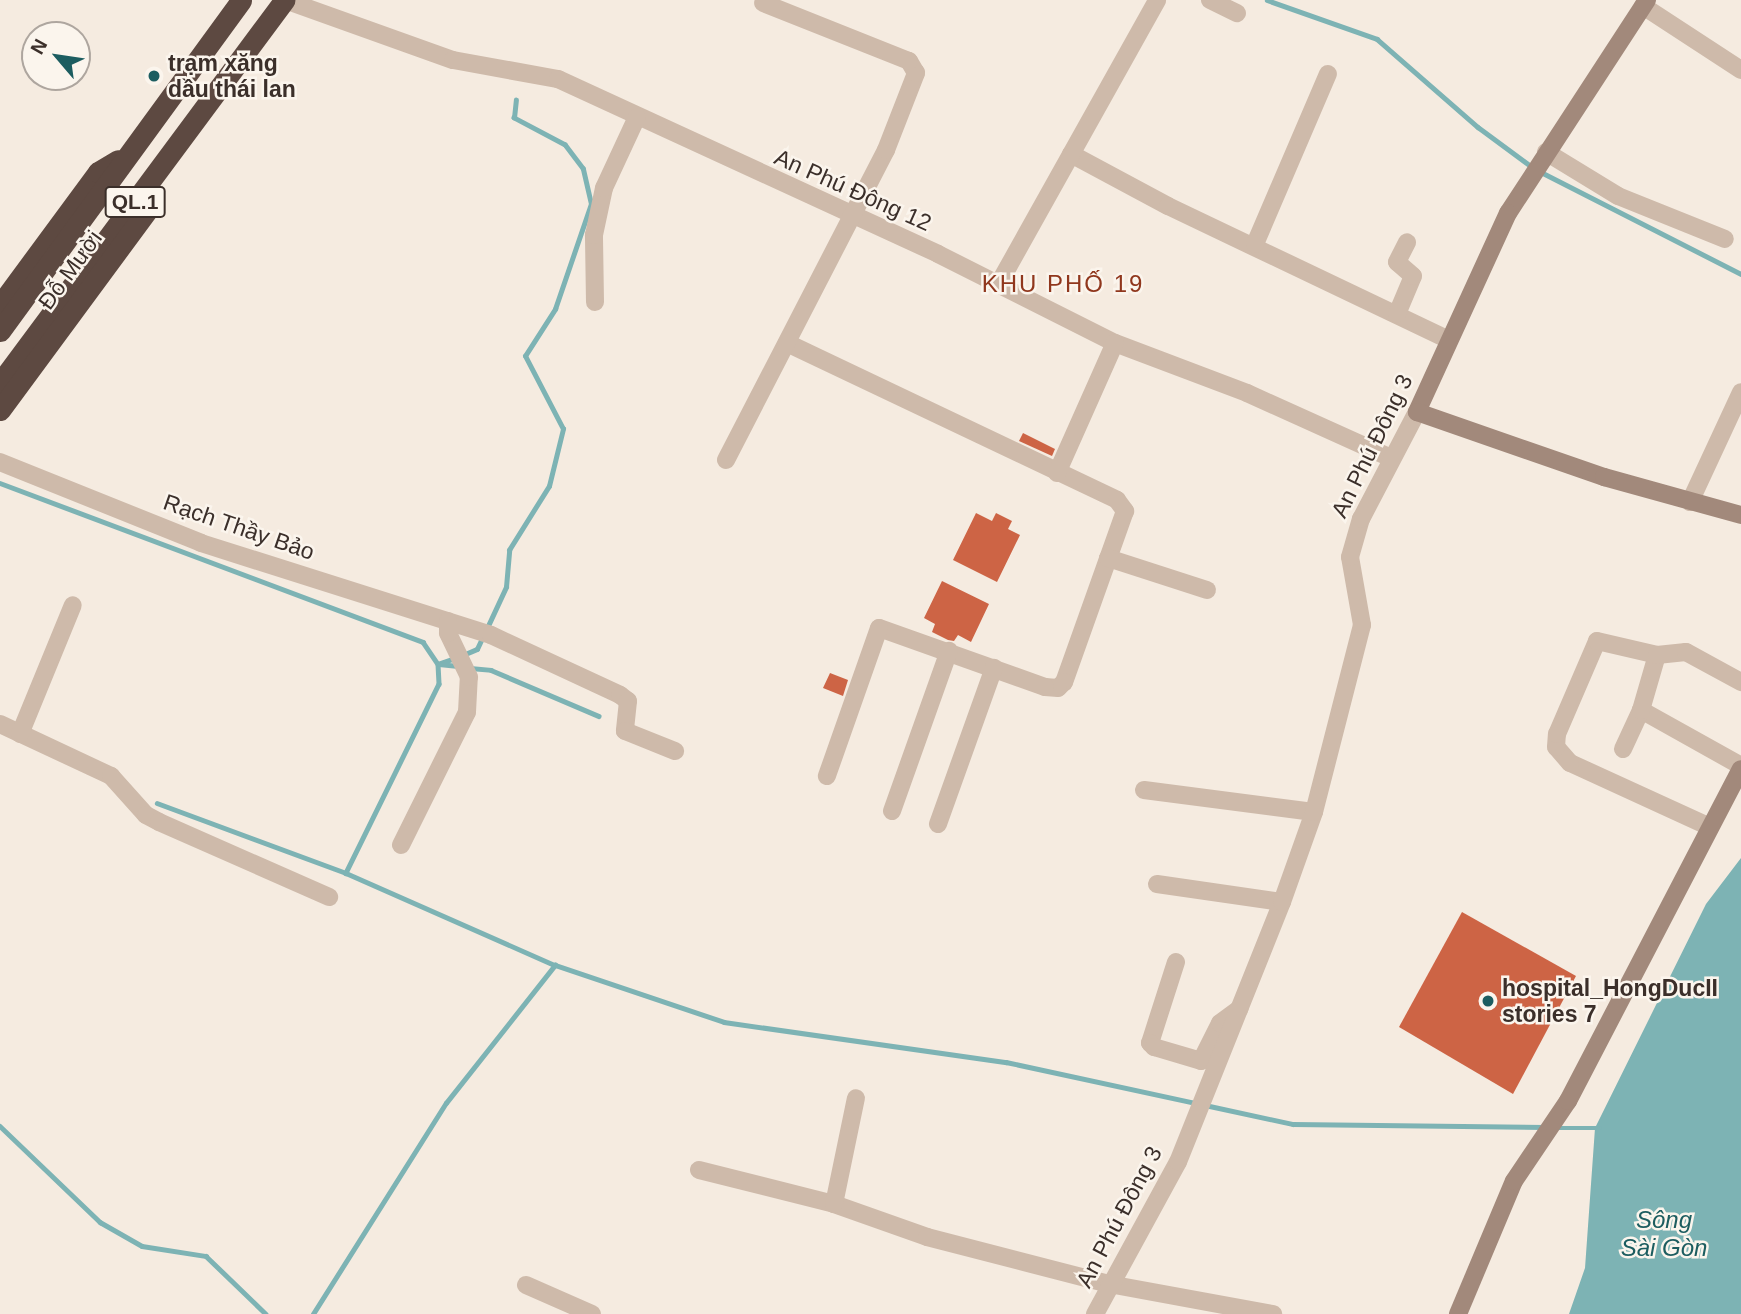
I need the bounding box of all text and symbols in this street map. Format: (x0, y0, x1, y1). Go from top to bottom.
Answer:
north arrow (21, 21, 91, 91)
text: N (26, 35, 51, 58)
place label: trạm xăng dầu thái lan (168, 49, 296, 103)
marker: trạm xăng dầu thái lan (146, 68, 162, 84)
street label: An Phú Đông 12 (770, 143, 936, 237)
road number: QL.1 (104, 184, 166, 220)
street label: Đỗ Mười (32, 225, 108, 315)
district label: KHU PHỐ 19 (983, 270, 1143, 298)
street label: An Phú Đông 3 (1325, 370, 1419, 522)
street label: Rạch Thầy Bảo (160, 488, 318, 566)
place label: hospital_HongDucII stories 7 (1502, 974, 1718, 1028)
marker: hospital_HongDucII stories 7 (1480, 993, 1496, 1009)
street label: An Phú Đông 3 (1070, 1142, 1168, 1292)
water label: Sông Sài Gòn (1621, 1206, 1707, 1262)

